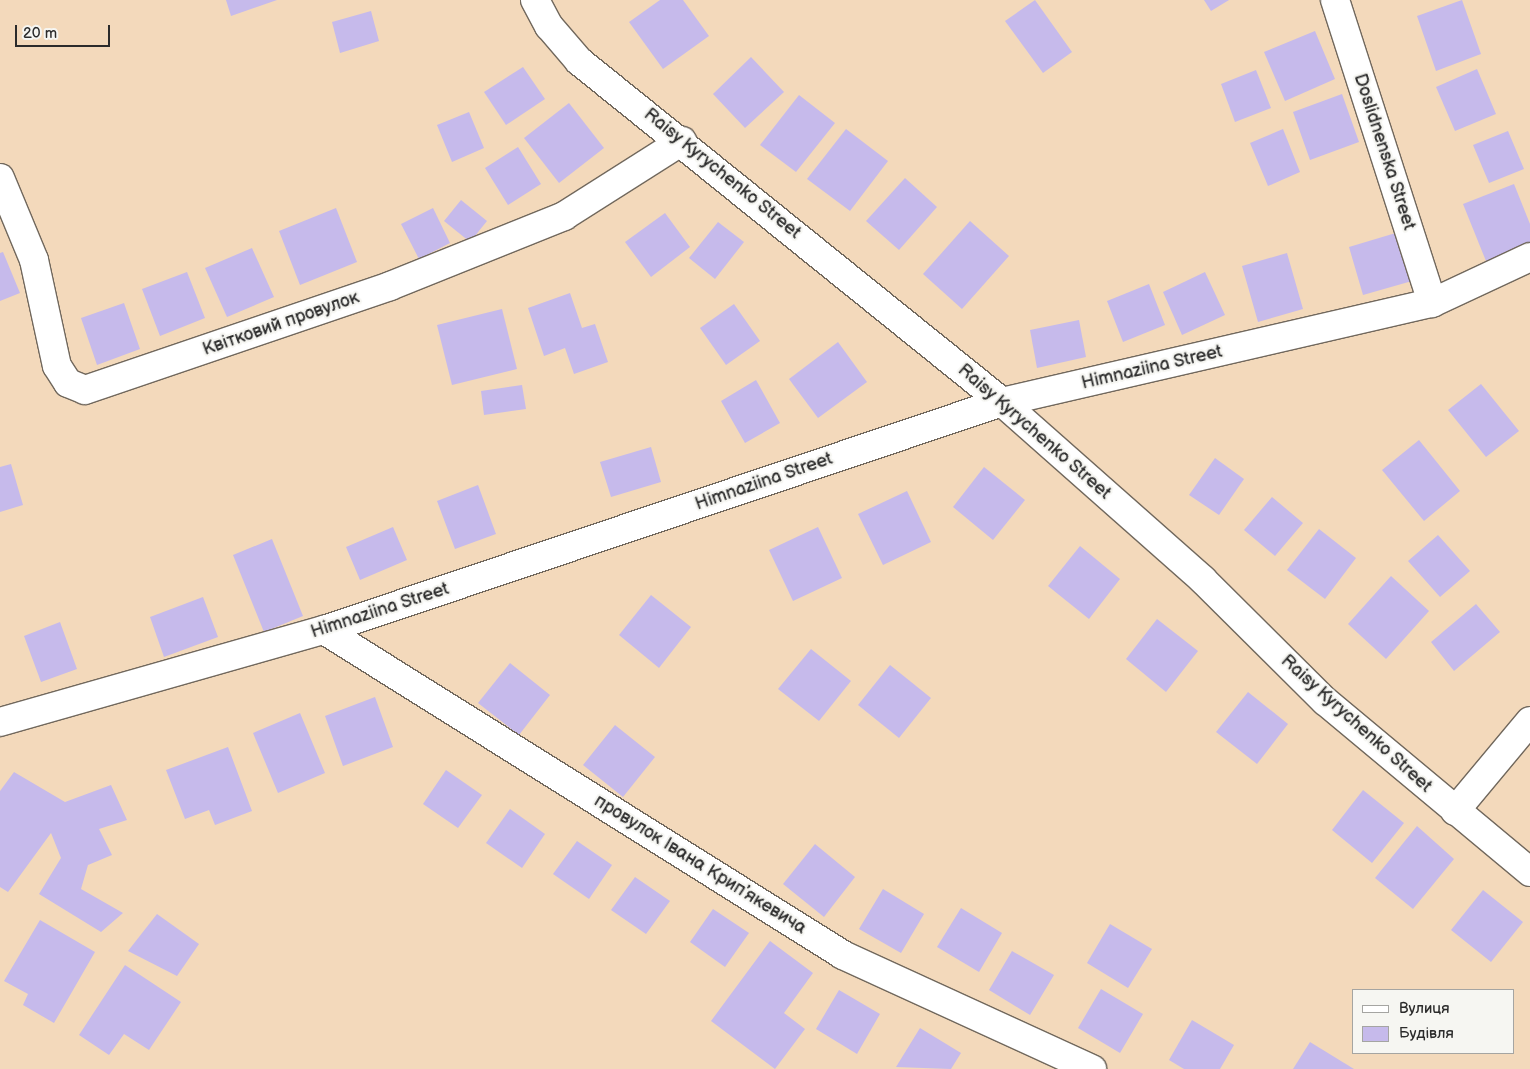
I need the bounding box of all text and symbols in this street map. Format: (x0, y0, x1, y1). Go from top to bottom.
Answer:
scale bar (18, 15, 112, 47)
text: 20 m (23, 24, 57, 43)
street label: Doslidnenska Street (1348, 71, 1420, 233)
street label: Raisy Kyrychenko Street (639, 104, 805, 244)
street label: Квітковий провулок (200, 287, 362, 361)
street label: Himnaziina Street (1079, 341, 1225, 395)
street label: Raisy Kyrychenko Street (953, 359, 1115, 505)
street label: Himnaziina Street (692, 448, 836, 516)
street label: Himnaziina Street (308, 578, 452, 644)
street label: Raisy Kyrychenko Street (1276, 650, 1436, 798)
street label: провулок Івана Крипʼякевича (590, 791, 810, 939)
legend (1352, 989, 1515, 1054)
text: Вулиця (1399, 999, 1450, 1018)
text: Будівля (1399, 1024, 1454, 1043)

